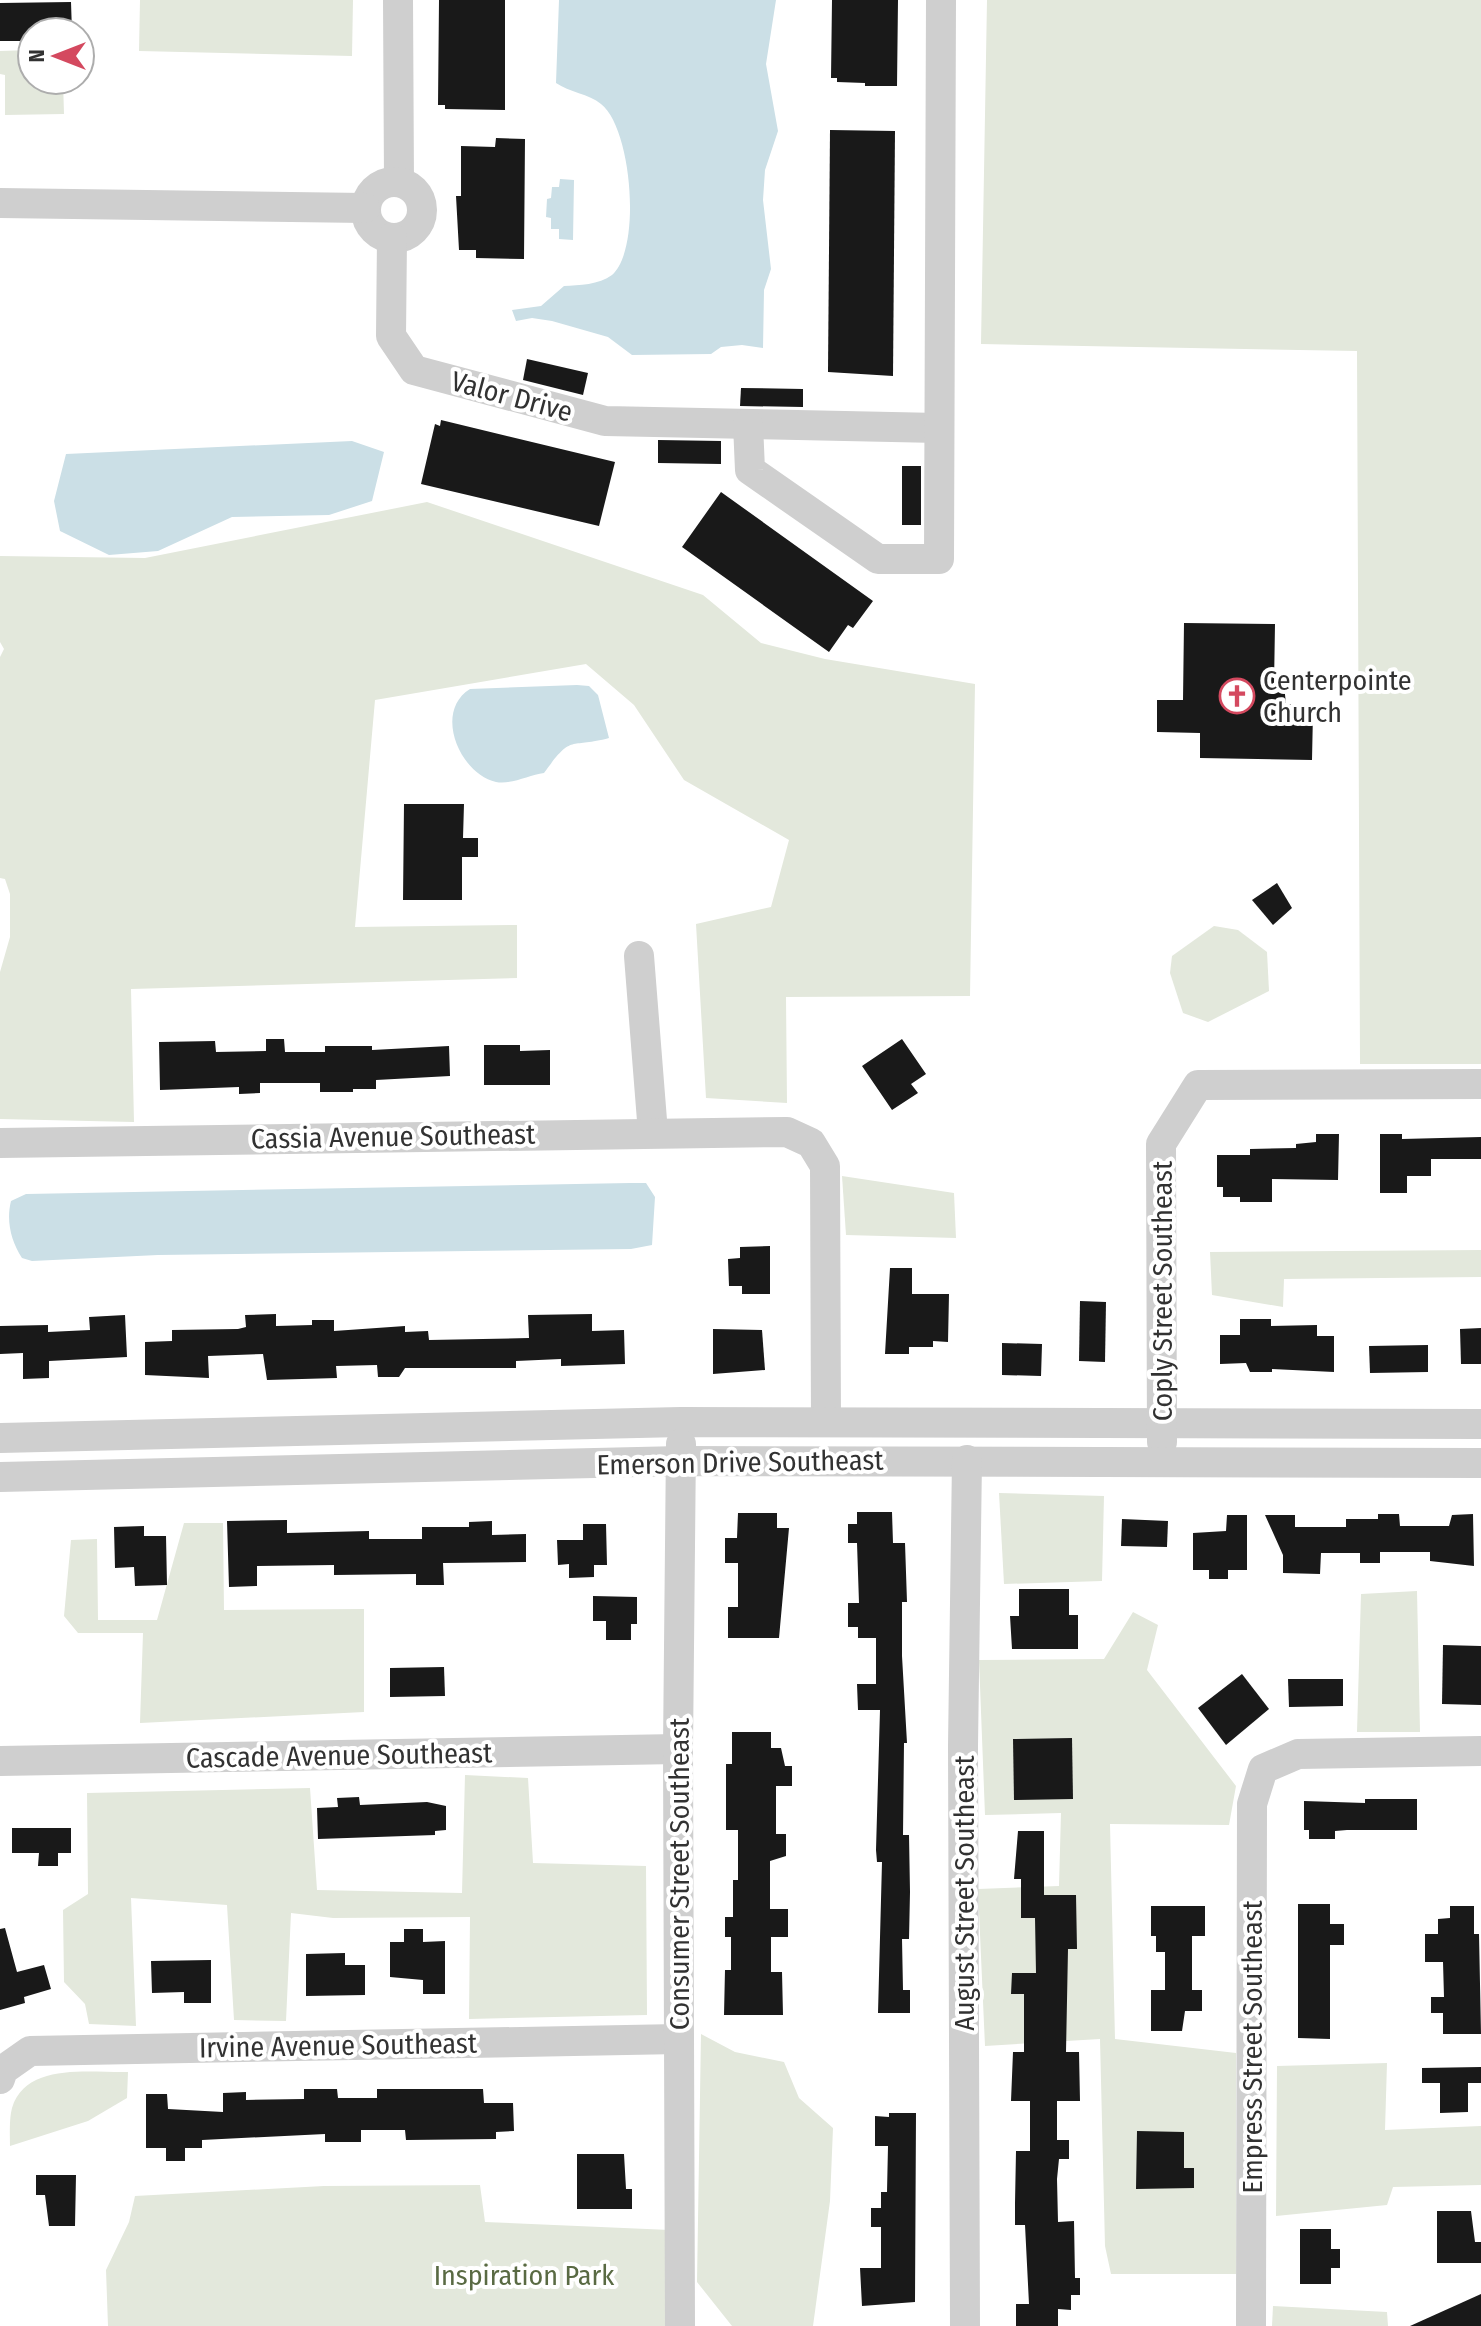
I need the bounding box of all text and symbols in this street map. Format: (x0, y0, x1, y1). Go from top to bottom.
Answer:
north arrow (16, 16, 96, 96)
text: N (23, 49, 50, 63)
street label: Valor Drive (448, 364, 576, 428)
place label: Centerpointe Church (1263, 664, 1412, 729)
church icon: Centerpointe Church (1218, 677, 1256, 715)
street label: Cassia Avenue Southeast (250, 1118, 536, 1155)
street label: Coply Street Southeast (1146, 1160, 1179, 1421)
street label: Emerson Drive Southeast (596, 1443, 885, 1482)
street label: Consumer Street Southeast (663, 1717, 696, 2030)
street label: Cascade Avenue Southeast (186, 1736, 493, 1775)
street label: August Street Southeast (948, 1754, 981, 2031)
street label: Empress Street Southeast (1236, 1900, 1269, 2194)
street label: Irvine Avenue Southeast (199, 2027, 478, 2064)
park label: Inspiration Park (434, 2259, 615, 2292)

